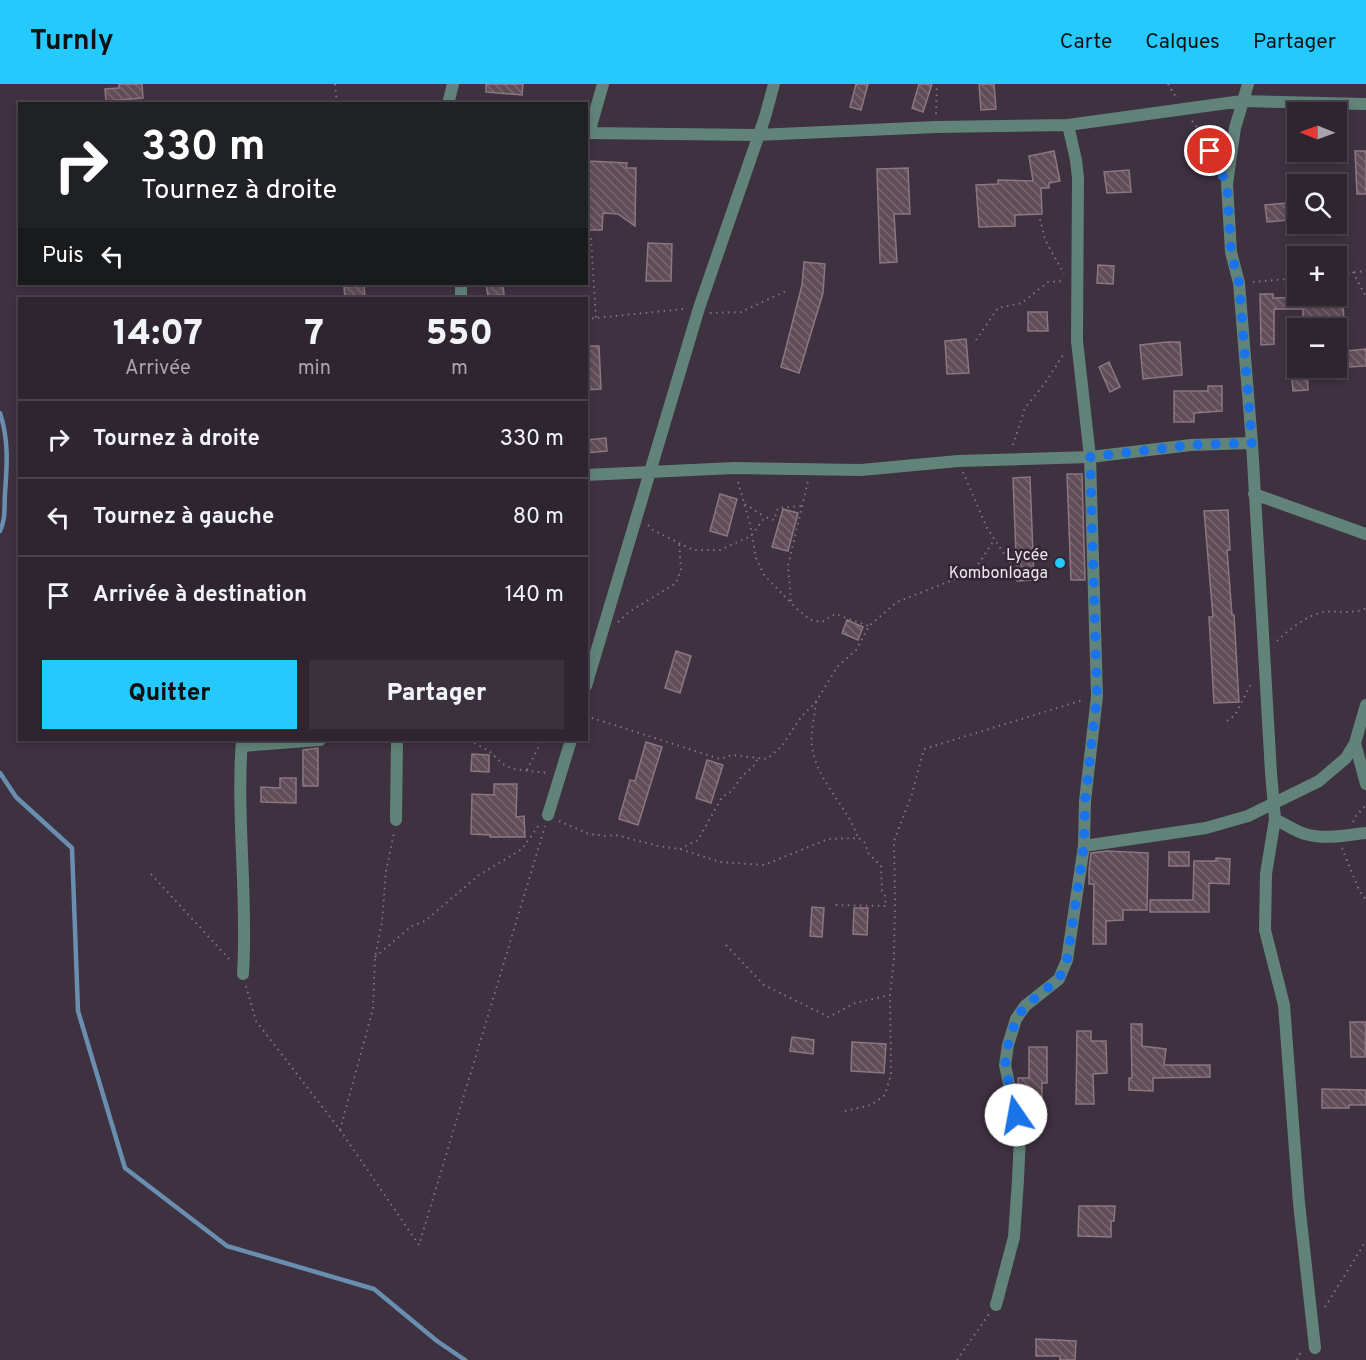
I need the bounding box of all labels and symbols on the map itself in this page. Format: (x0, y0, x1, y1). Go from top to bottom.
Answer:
north arrow (1287, 102, 1347, 162)
pin (1184, 125, 1235, 176)
place label: Lycée Kombonloaga (949, 546, 1048, 584)
marker: Lycée Kombonloaga (1053, 556, 1067, 570)
position arrow (984, 1083, 1048, 1147)

